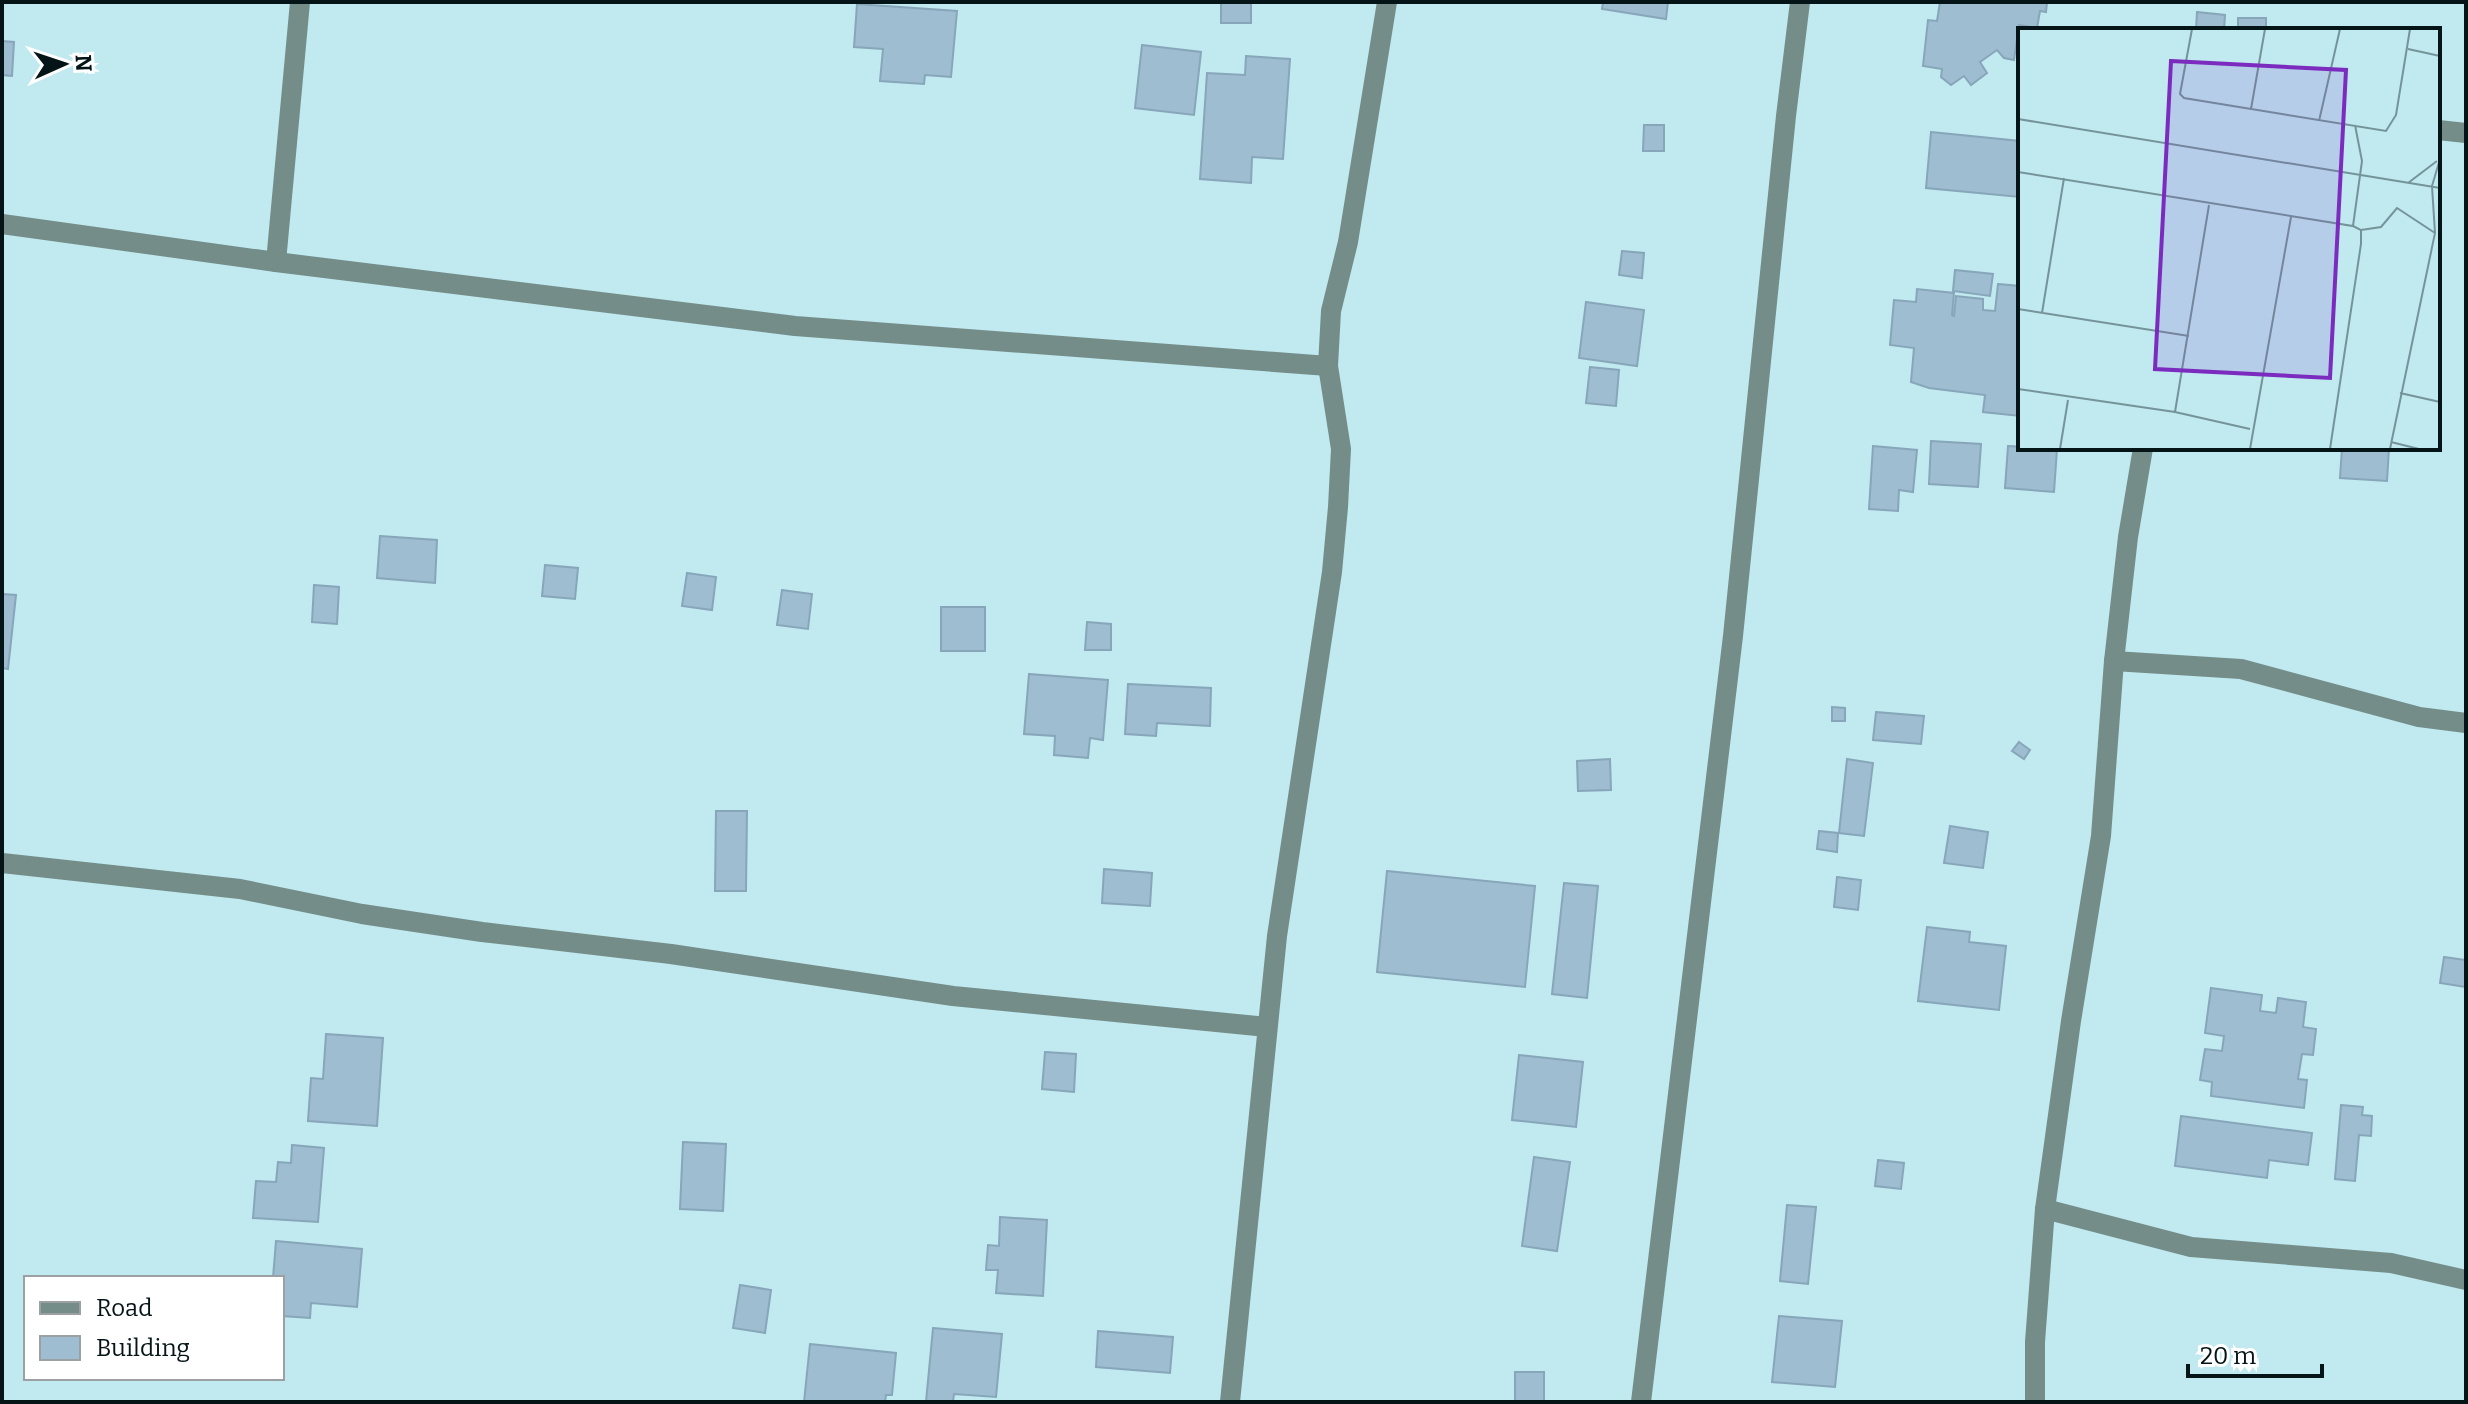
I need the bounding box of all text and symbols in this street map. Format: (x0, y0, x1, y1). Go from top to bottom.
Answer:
north arrow (24, 24, 104, 104)
inset map (2018, 28, 2440, 450)
text: N (70, 54, 97, 72)
legend (24, 1276, 284, 1380)
text: Road (96, 1294, 152, 1322)
scale bar (2188, 1328, 2322, 1378)
text: Building (96, 1334, 190, 1362)
text: 20 m (2200, 1342, 2256, 1370)

